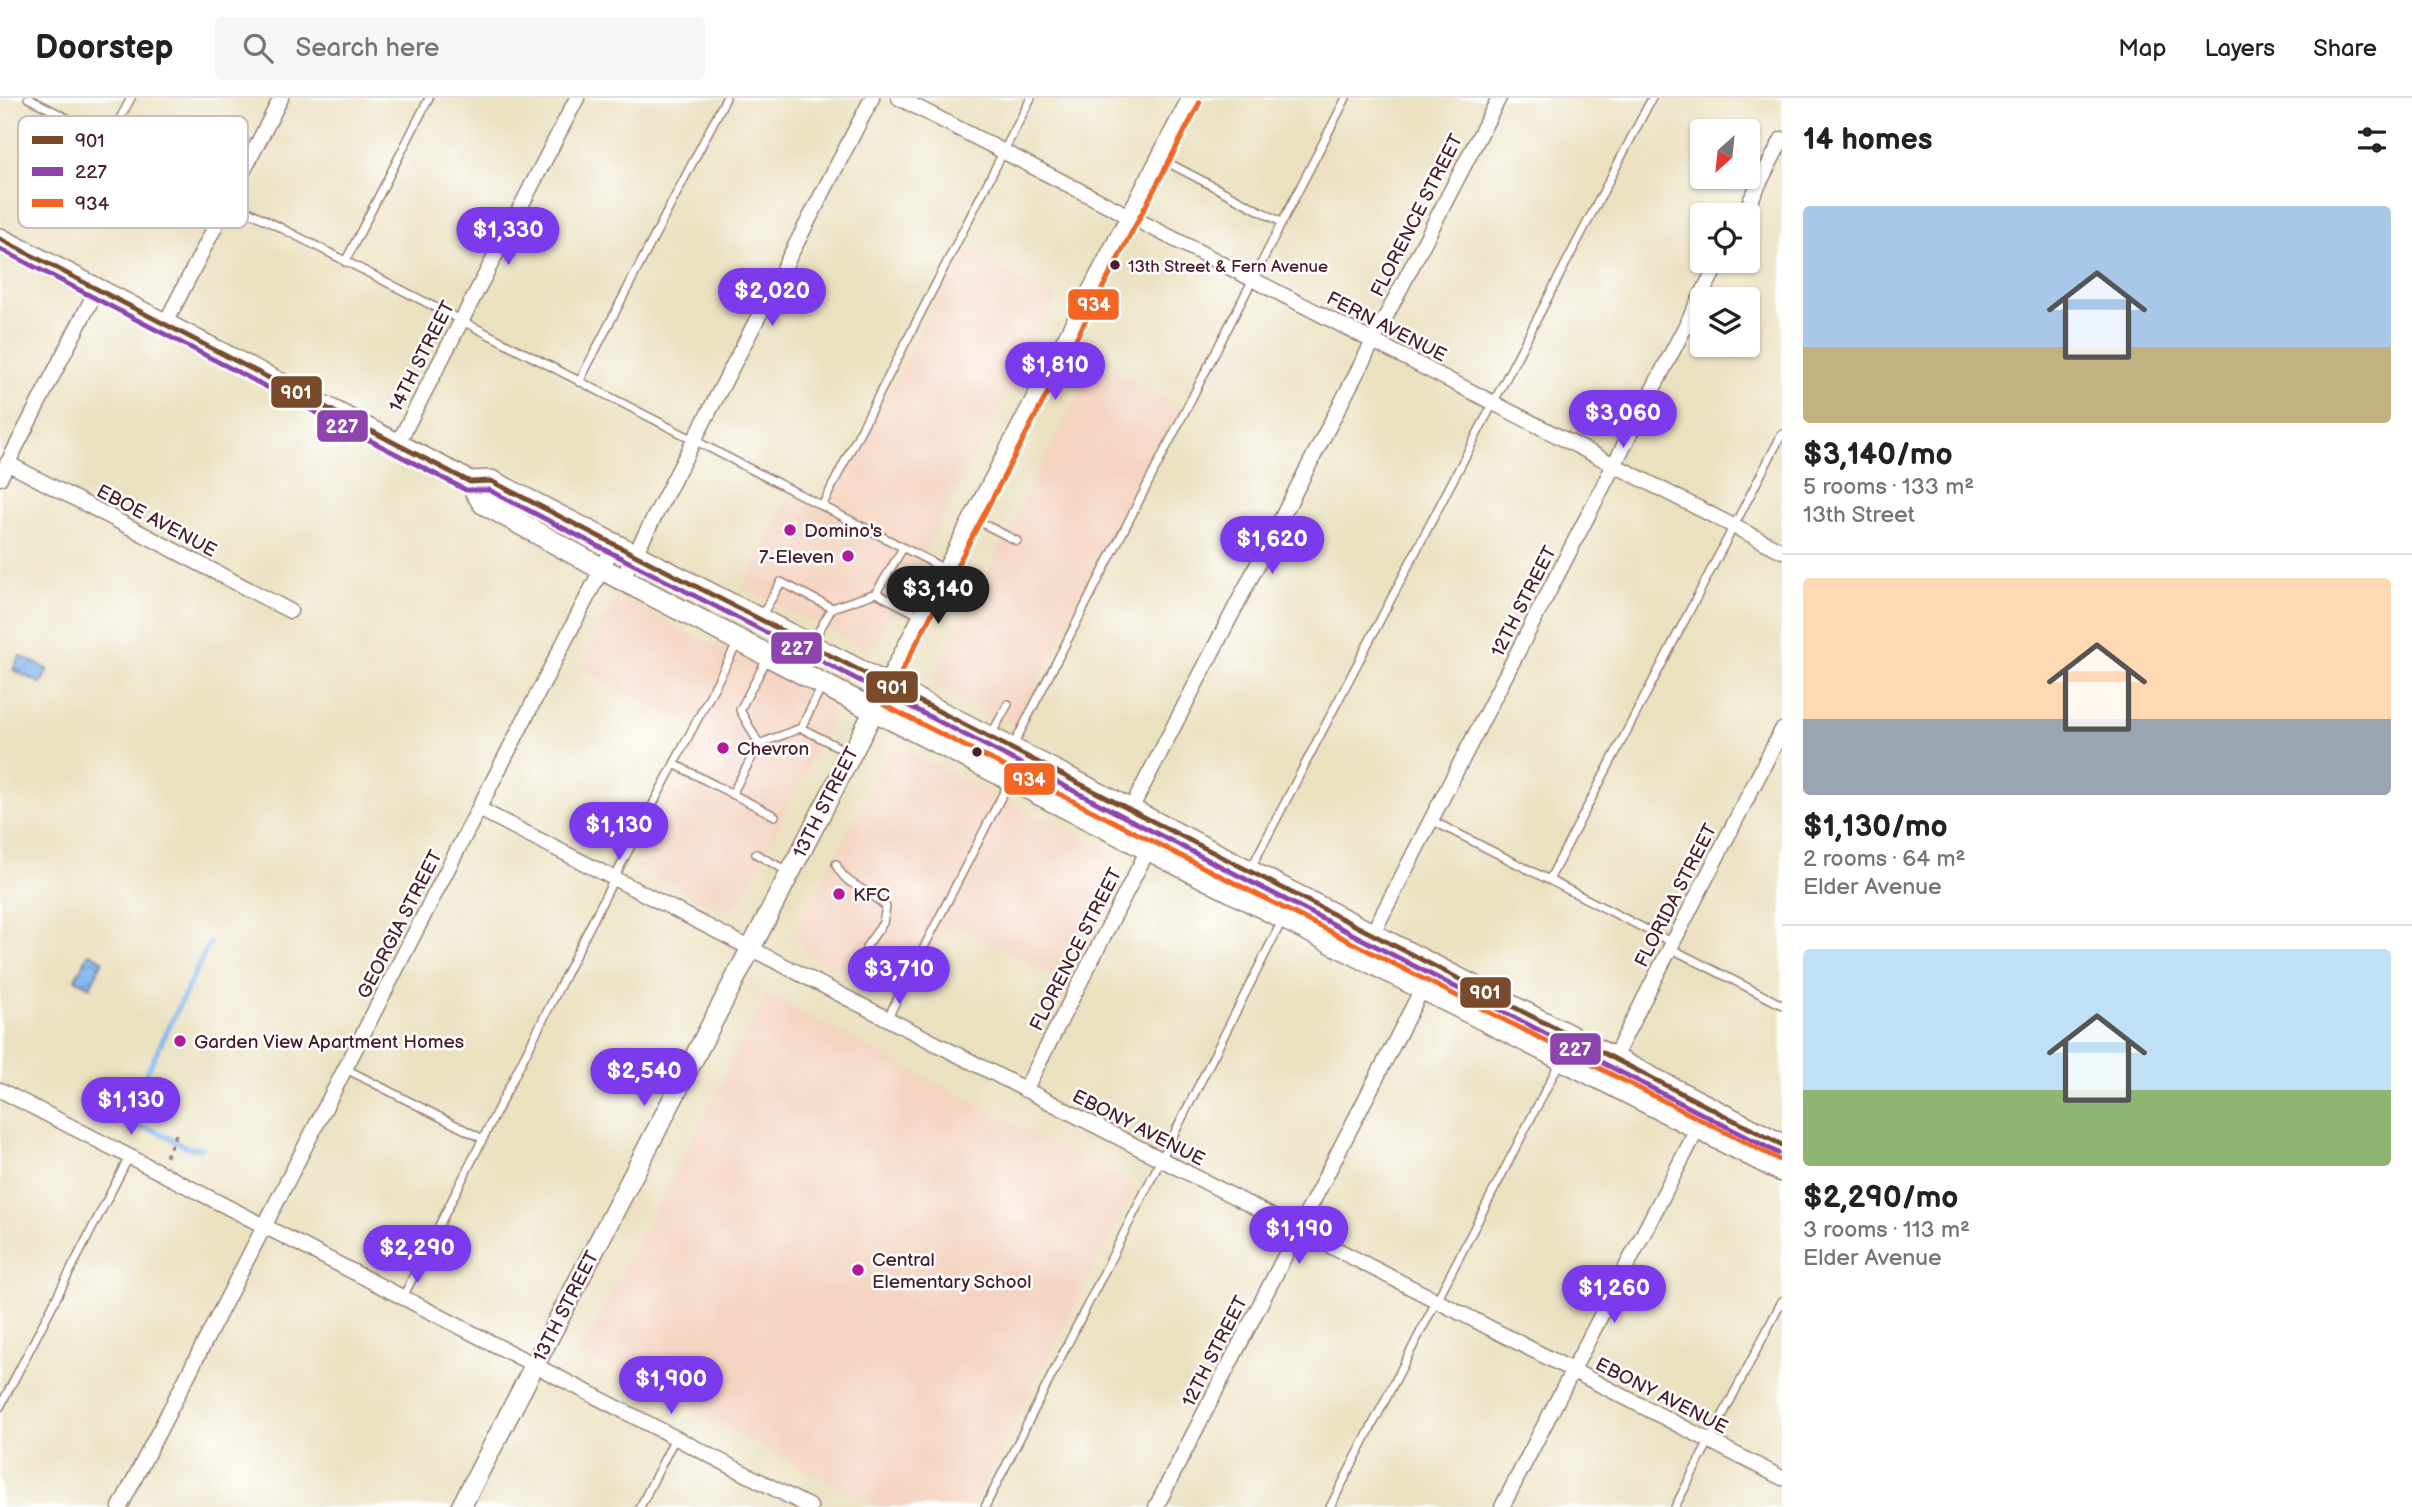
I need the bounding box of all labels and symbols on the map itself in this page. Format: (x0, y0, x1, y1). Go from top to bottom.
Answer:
legend (18, 116, 248, 228)
north arrow (1690, 119, 1760, 189)
text: 901 (75, 130, 105, 153)
street label: FLORENCE STREET (1366, 130, 1469, 301)
text: 227 (75, 161, 107, 184)
text: 934 (75, 193, 110, 216)
pin: $1,330 (451, 208, 565, 267)
place label: 13th Street & Fern Avenue (1128, 257, 1328, 277)
marker: 13th Street & Fern Avenue (1108, 258, 1122, 272)
pin: $2,020 (715, 268, 829, 328)
street label: FERN AVENUE (1322, 287, 1450, 367)
line badge: 934 (1067, 288, 1120, 321)
text: 934 (1077, 294, 1111, 317)
street label: 14TH STREET (384, 297, 460, 416)
pin: $1,810 (998, 342, 1112, 402)
line badge: 901 (270, 375, 323, 409)
text: 901 (281, 382, 311, 405)
pin: $3,060 (1566, 390, 1680, 450)
line badge: 227 (316, 409, 369, 443)
text: 227 (326, 416, 359, 439)
street label: EBOE AVENUE (92, 480, 220, 563)
pin: $1,620 (1215, 517, 1329, 576)
place label: Domino's (804, 520, 882, 543)
marker: Domino's (782, 522, 798, 538)
street label: 12TH STREET (1487, 542, 1562, 661)
place label: 7-Eleven (759, 546, 834, 569)
marker: 7-Eleven (840, 548, 856, 564)
pin: $3,140 (881, 566, 995, 626)
line badge: 227 (770, 631, 823, 665)
text: 227 (781, 638, 814, 661)
line badge: 901 (865, 670, 919, 704)
text: 901 (877, 677, 907, 700)
place label: Chevron (737, 738, 809, 761)
marker: Chevron (715, 740, 731, 756)
street label: 13TH STREET (788, 743, 864, 862)
unlabelled marker (970, 745, 984, 759)
line badge: 934 (1003, 762, 1056, 796)
text: 934 (1012, 769, 1046, 792)
pin: $1,130 (562, 802, 676, 862)
street label: FLORIDA STREET (1630, 820, 1723, 971)
street label: GEORGIA STREET (353, 846, 448, 1003)
street label: FLORENCE STREET (1025, 864, 1128, 1035)
place label: KFC (853, 884, 890, 907)
marker: KFC (831, 886, 847, 902)
pin: $3,710 (842, 946, 956, 1006)
line badge: 901 (1459, 976, 1512, 1009)
text: 901 (1470, 982, 1500, 1005)
place label: Garden View Apartment Homes (194, 1031, 464, 1054)
line badge: 227 (1549, 1032, 1602, 1066)
marker: Garden View Apartment Homes (172, 1033, 188, 1049)
text: 227 (1559, 1039, 1592, 1062)
pin: $2,540 (587, 1048, 701, 1108)
pin: $1,130 (74, 1077, 188, 1137)
street label: EBONY AVENUE (1068, 1085, 1208, 1172)
pin: $1,190 (1242, 1206, 1356, 1266)
pin: $2,290 (360, 1226, 474, 1285)
street label: 13TH STREET (528, 1247, 604, 1366)
place label: Central Elementary School (872, 1249, 1031, 1294)
marker: Central Elementary School (850, 1262, 866, 1278)
pin: $1,260 (1557, 1266, 1671, 1325)
street label: 12TH STREET (1178, 1292, 1253, 1411)
street label: EBONY AVENUE (1591, 1353, 1731, 1440)
pin: $1,900 (614, 1356, 728, 1416)

